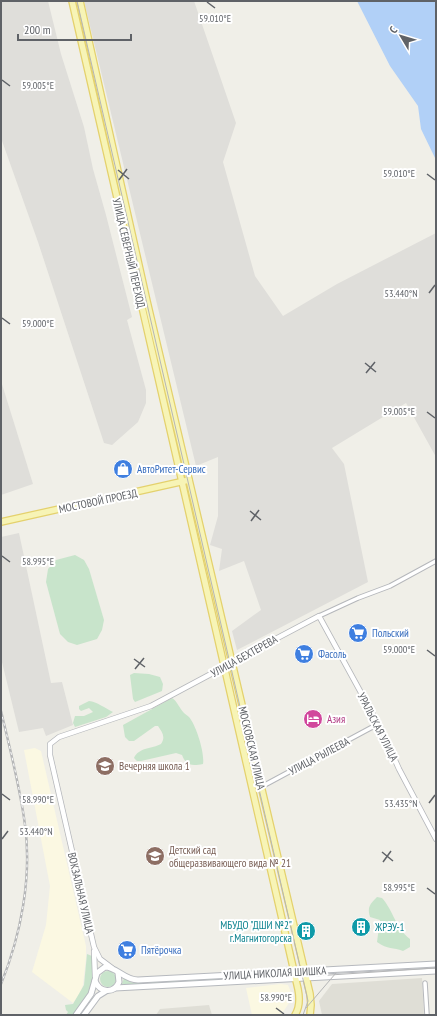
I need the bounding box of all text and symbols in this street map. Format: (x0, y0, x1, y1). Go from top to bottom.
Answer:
text: 59.010°E (199, 12, 231, 25)
scale bar (18, 16, 131, 42)
north arrow (381, 16, 421, 56)
text: 200 m (24, 22, 51, 37)
text: С (386, 24, 400, 36)
text: 59.005°E (22, 79, 54, 92)
text: 59.010°E (383, 167, 415, 180)
street label: УЛИЦА СЕВЕРНЫЙ ПЕРЕХОД (110, 197, 148, 309)
text: 53.440°N (384, 287, 418, 300)
text: 59.000°E (22, 317, 54, 330)
text: 59.005°E (383, 405, 415, 418)
shop icon: АвтоРитет-Сервис (112, 458, 134, 480)
place label: АвтоРитет-Сервис (137, 462, 206, 476)
street label: МОСТОВОЙ ПРОЕЗД (57, 486, 139, 516)
text: 58.995°E (22, 555, 54, 568)
supermarket icon: Польский (347, 622, 369, 644)
place label: Польский (372, 626, 409, 640)
street label: УЛИЦА БЕХТЕРЕВА (208, 632, 281, 680)
supermarket icon: Фасоль (293, 643, 315, 665)
text: 59.000°E (383, 643, 415, 656)
place label: Фасоль (318, 647, 346, 661)
street label: УРАЛЬСКАЯ УЛИЦА (355, 690, 402, 764)
street label: МОСКОВСКАЯ УЛИЦА (236, 705, 269, 792)
hotel icon: Азия (302, 708, 324, 730)
place label: Азия (327, 712, 345, 726)
street label: УЛИЦА РЫЛЕЕВА (286, 734, 352, 778)
school or university icon: Вечерняя школа 1 (94, 755, 116, 777)
place label: Вечерняя школа 1 (119, 759, 190, 773)
text: 58.990°E (22, 793, 54, 806)
text: 53.435°N (384, 797, 418, 810)
text: 53.440°N (19, 825, 53, 838)
place label: Детский сад общеразвивающего вида № 21 (169, 843, 291, 870)
school or university icon: Детский сад общеразвивающего вида № 21 (144, 845, 166, 867)
street label: ВОКЗАЛЬНАЯ УЛИЦА (65, 851, 97, 936)
text: 58.995°E (383, 881, 415, 894)
building icon: ЖРЭУ-1 (350, 916, 372, 938)
place label: МБУДО "ДШИ №2" г.Магнитогорска (220, 918, 292, 945)
building icon: МБУДО "ДШИ №2" г.Магнитогорска (295, 920, 317, 942)
place label: ЖРЭУ-1 (374, 920, 405, 934)
supermarket icon: Пятёрочка (116, 939, 138, 961)
place label: Пятёрочка (141, 943, 182, 957)
street label: УЛИЦА НИКОЛАЯ ШИШКА (223, 963, 328, 983)
text: 58.990°E (260, 991, 292, 1004)

